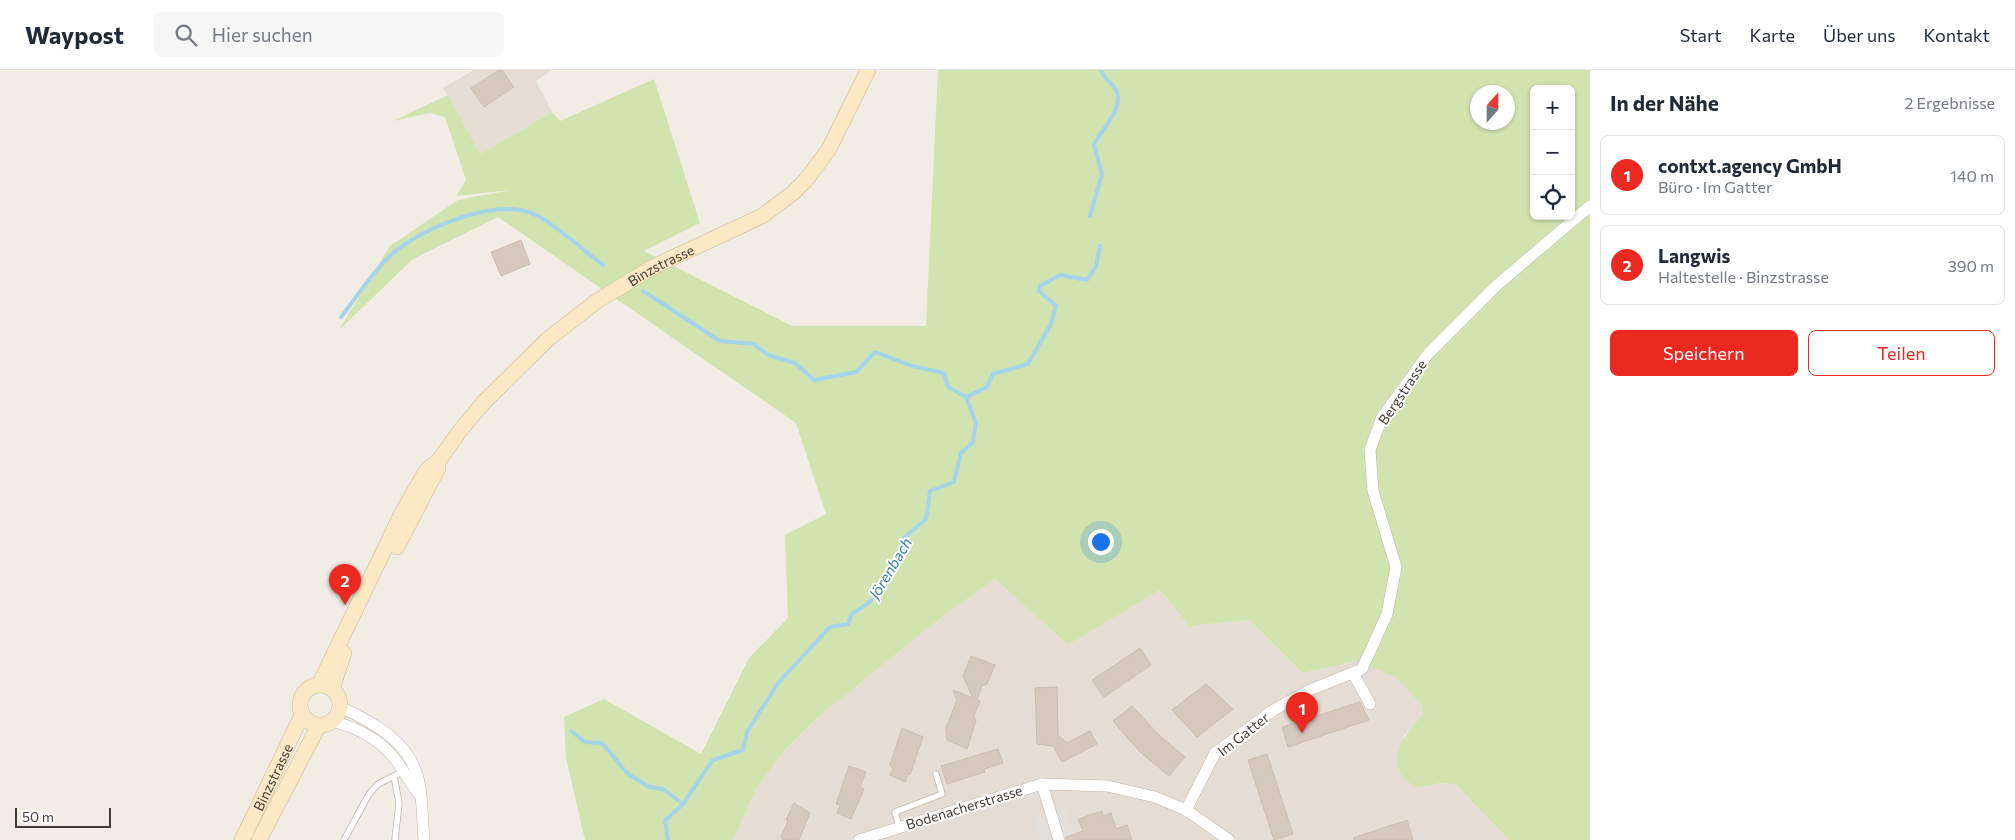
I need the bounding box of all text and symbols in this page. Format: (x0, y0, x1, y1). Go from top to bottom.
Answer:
search box (154, 12, 504, 57)
text: Waypost (25, 20, 124, 49)
icon: search (172, 21, 200, 49)
text: Hier suchen (212, 23, 313, 46)
text: Start (1680, 24, 1722, 46)
text: Karte (1750, 24, 1795, 46)
text: Über uns (1823, 24, 1896, 46)
text: Kontakt (1924, 24, 1990, 46)
north arrow (1470, 85, 1515, 130)
map controls (1530, 85, 1575, 220)
button: + (1530, 85, 1575, 130)
text: In der Nähe (1610, 90, 1719, 115)
text: 2 Ergebnisse (1905, 93, 1995, 112)
button: − (1530, 130, 1575, 175)
text: contxt.agency GmbH (1658, 154, 1842, 177)
text: 1 (1623, 166, 1631, 185)
text: 140 m (1950, 166, 1994, 185)
button: locate (1530, 175, 1575, 220)
text: Büro · Im Gatter (1658, 177, 1772, 196)
street label: Binzstrasse (624, 241, 697, 289)
text: Langwis (1658, 244, 1730, 267)
text: 2 (1622, 256, 1632, 275)
text: 390 m (1948, 256, 1994, 275)
text: Haltestelle · Binzstrasse (1658, 267, 1829, 286)
button: Speichern (1610, 330, 1798, 376)
button: Teilen (1808, 330, 1995, 376)
street label: Bergstrasse (1374, 356, 1430, 428)
your location (1088, 529, 1114, 555)
water label: Jörenbach (864, 534, 915, 604)
pin: 2 (329, 564, 361, 605)
pin: 1 (1286, 692, 1318, 733)
street label: Im Gatter (1214, 708, 1272, 759)
street label: Binzstrasse (249, 740, 296, 813)
street label: Bodenacherstrasse (904, 781, 1024, 833)
scale bar (15, 805, 111, 828)
text: 50 m (22, 808, 54, 825)

